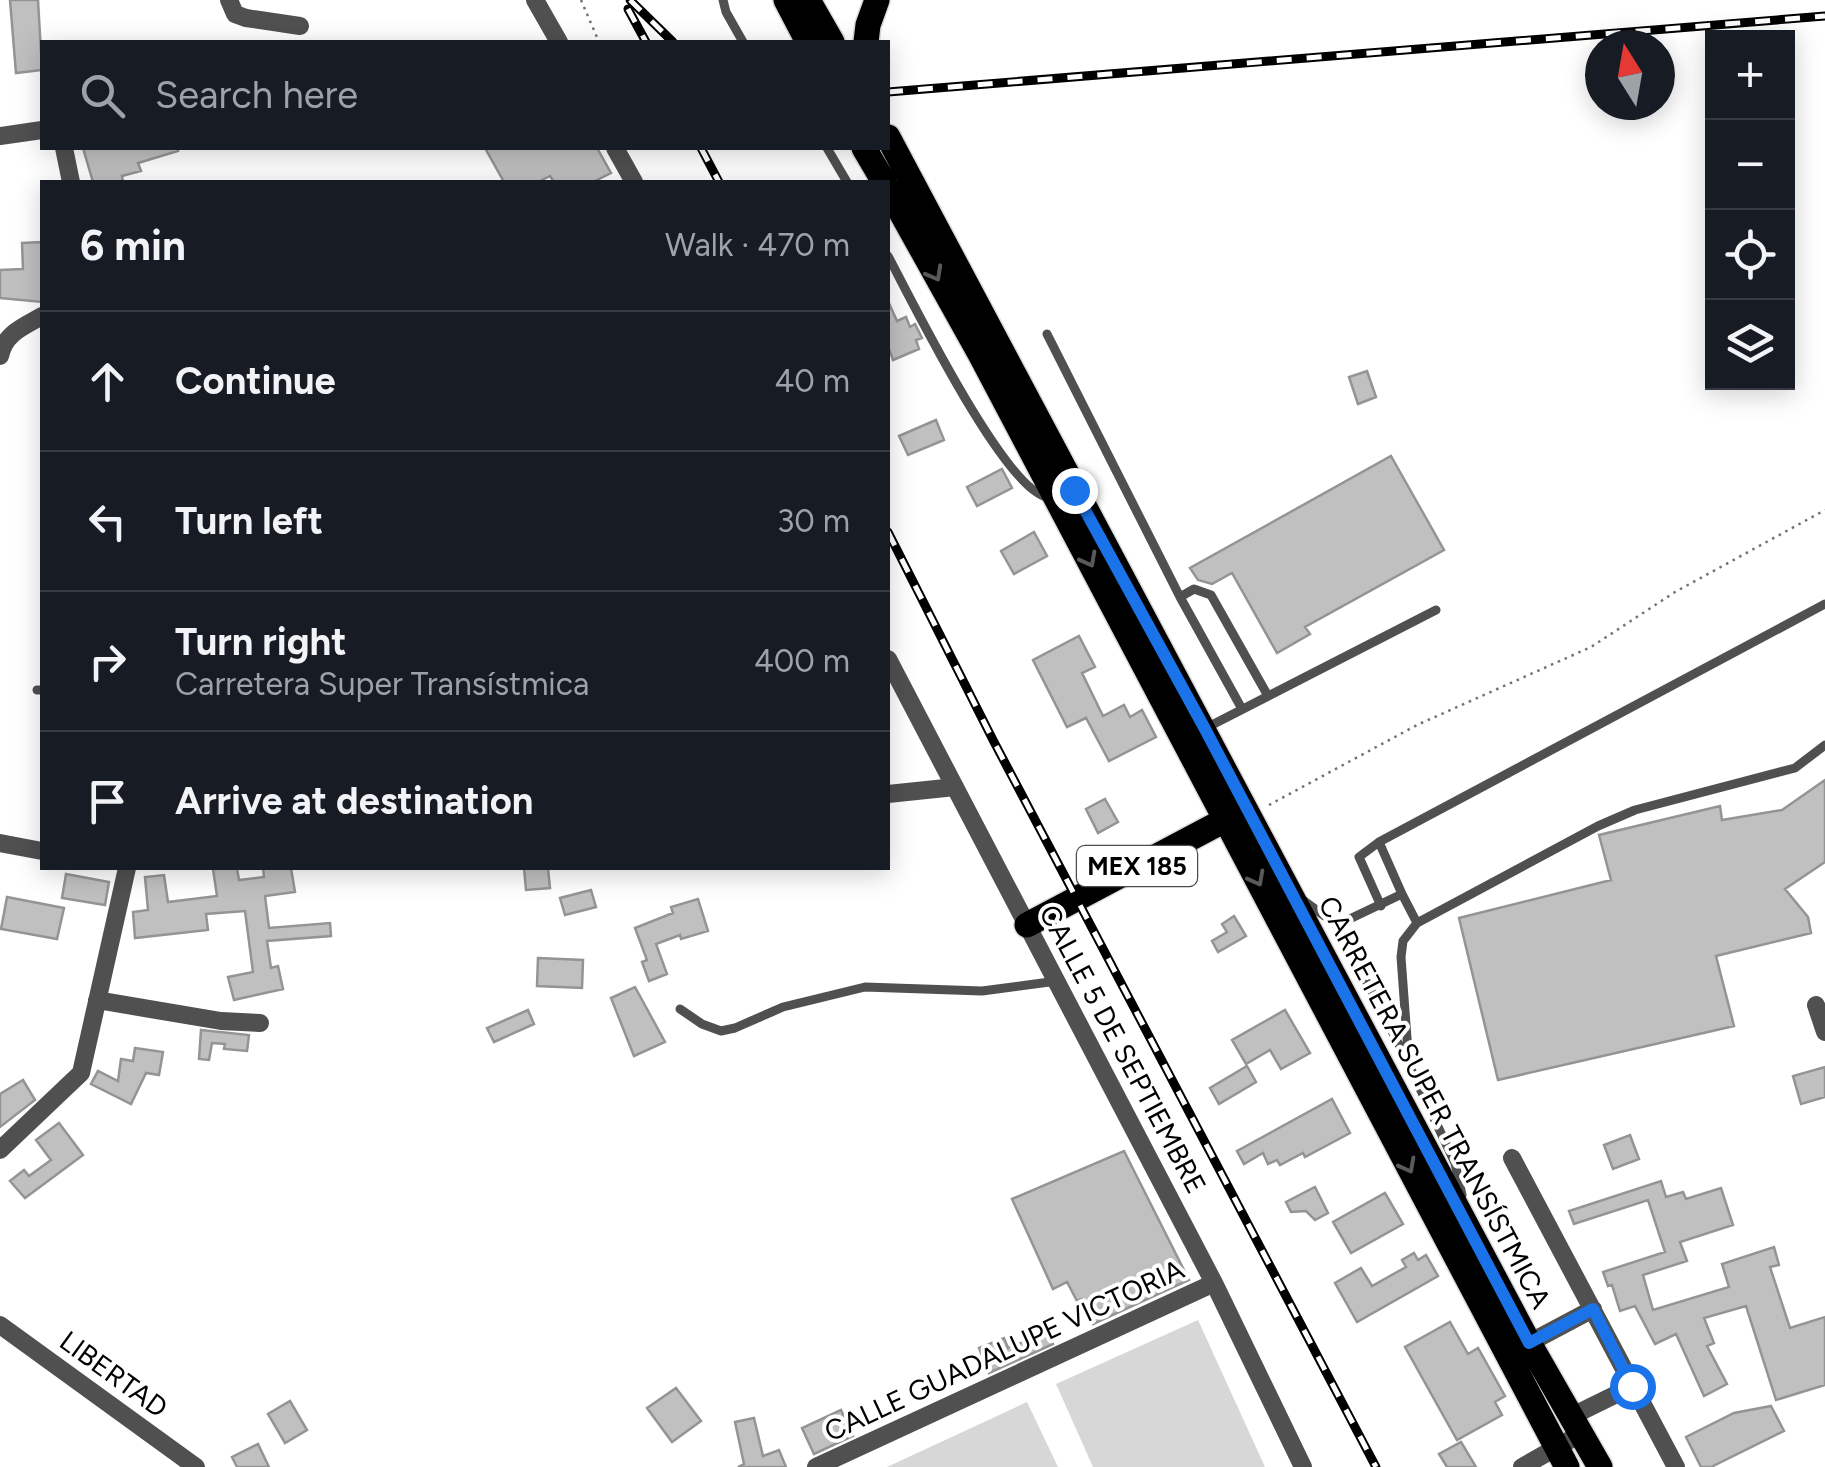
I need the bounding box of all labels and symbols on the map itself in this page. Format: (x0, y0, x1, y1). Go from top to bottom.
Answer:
north arrow (1585, 30, 1675, 120)
one-way arrow (923, 263, 943, 281)
route end (1052, 468, 1098, 514)
one-way arrow (1077, 550, 1096, 568)
road number: MEX 185 (1077, 846, 1197, 886)
one-way arrow (1244, 868, 1264, 886)
street label: CARRETERA SUPER TRANSÍSTMICA (1312, 890, 1558, 1314)
street label: CALLE 5 DE SEPTIEMBRE (1032, 899, 1214, 1199)
one-way arrow (1396, 1156, 1415, 1174)
street label: CALLE GUADALUPE VICTORIA (819, 1252, 1189, 1448)
street label: LIBERTAD (53, 1324, 175, 1424)
route start (1610, 1364, 1656, 1410)

